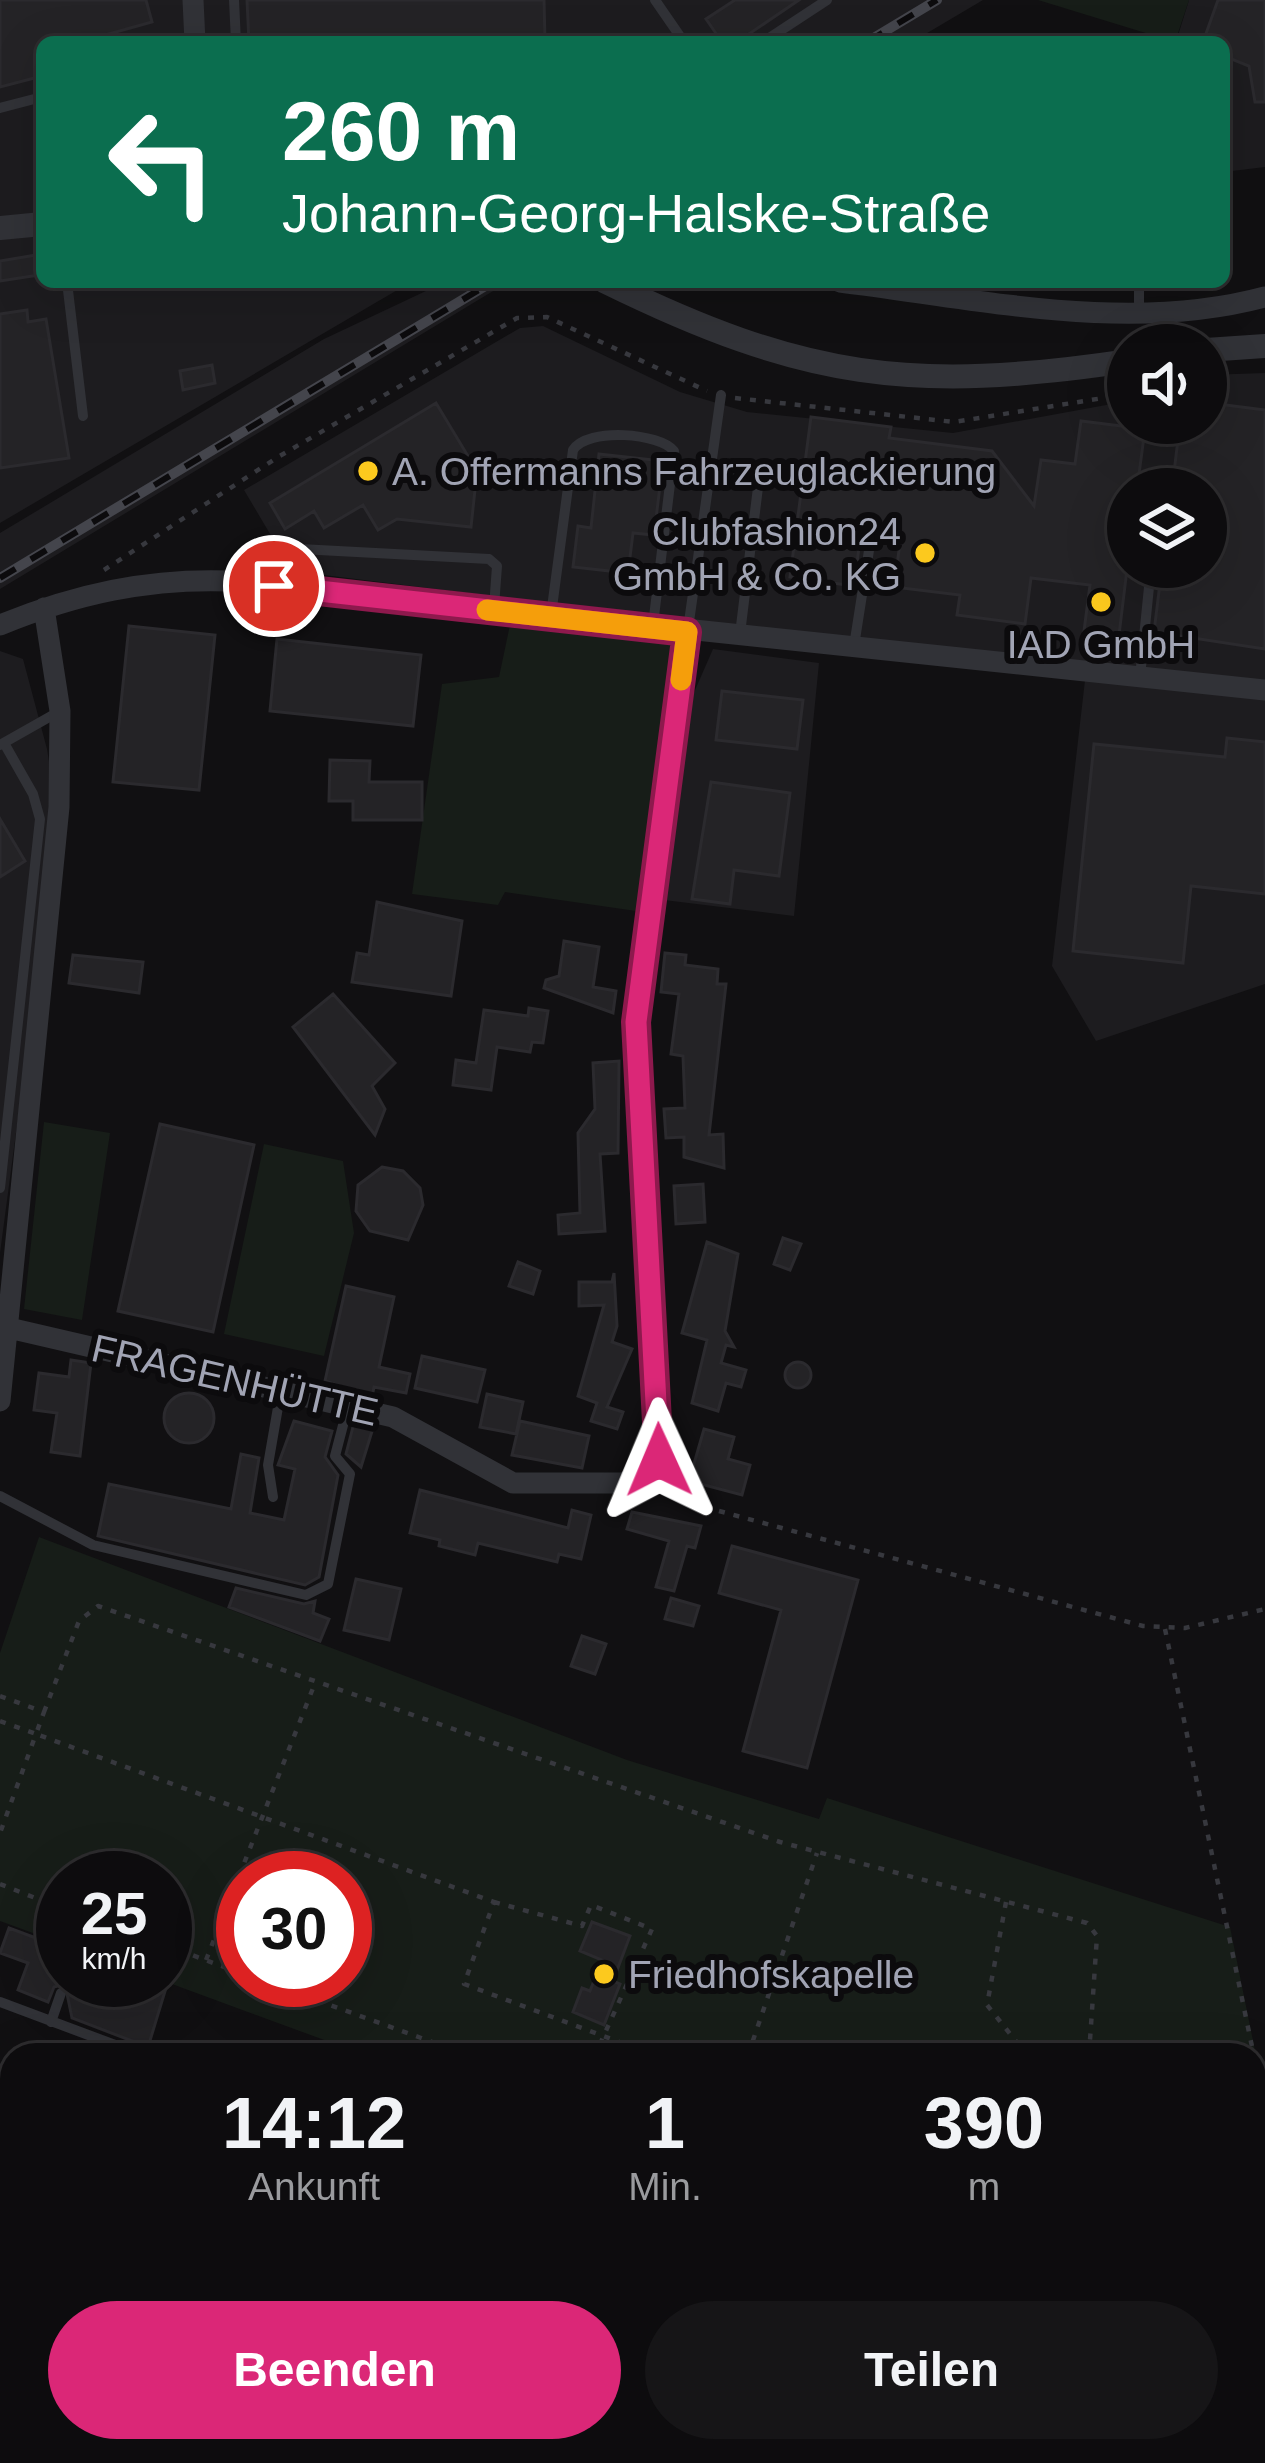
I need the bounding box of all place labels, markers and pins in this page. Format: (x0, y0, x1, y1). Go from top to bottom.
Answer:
place label: A. Offermanns Fahrzeuglackierung (392, 450, 996, 493)
marker: A. Offermanns Fahrzeuglackierung (355, 458, 381, 484)
place label: Clubfashion24 GmbH & Co. KG (613, 510, 901, 598)
pin (223, 535, 325, 637)
marker: Clubfashion24 GmbH & Co. KG (912, 540, 938, 566)
marker: IAD GmbH (1088, 589, 1114, 615)
place label: IAD GmbH (1007, 623, 1195, 666)
place label: Friedhofskapelle (628, 1953, 914, 1996)
marker: Friedhofskapelle (591, 1961, 617, 1987)

